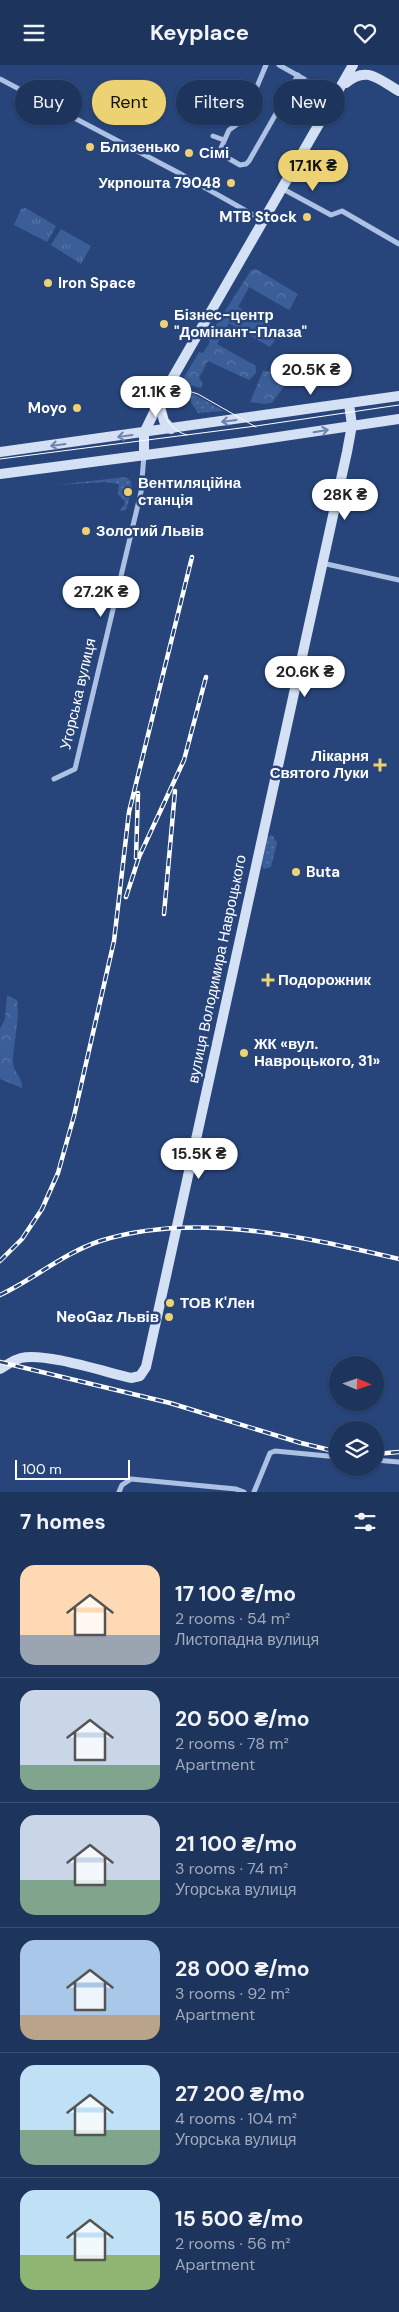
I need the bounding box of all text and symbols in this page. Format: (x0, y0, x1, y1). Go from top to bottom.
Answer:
text: Keyplace (150, 18, 249, 47)
icon: menu (20, 19, 48, 47)
icon: heart (351, 19, 379, 47)
chip: Buy (15, 80, 82, 125)
chip: Rent (92, 80, 166, 125)
chip: Filters (176, 80, 263, 125)
chip: New (273, 80, 345, 125)
place label: Близенько (100, 137, 180, 157)
marker: Близенько (84, 141, 96, 153)
place label: Сімі (199, 143, 229, 163)
marker: Сімі (183, 147, 195, 159)
pin: 17.1K ₴ (267, 149, 359, 192)
text: 17.1K ₴ (289, 155, 337, 176)
place label: Укрпошта 79048 (98, 173, 221, 193)
marker: Укрпошта 79048 (225, 177, 237, 189)
place label: MTB Stock (219, 207, 297, 227)
marker: MTB Stock (301, 211, 313, 223)
place label: Iron Space (58, 273, 136, 293)
marker: Iron Space (42, 277, 54, 289)
place label: Бізнес-центр "Домінант-Плаза" (174, 305, 307, 342)
marker: Бізнес-центр "Домінант-Плаза" (158, 318, 170, 330)
pin: 20.5K ₴ (265, 353, 357, 396)
text: 20.5K ₴ (282, 359, 340, 380)
pin: 21.1K ₴ (110, 375, 202, 418)
text: 21.1K ₴ (131, 381, 181, 402)
place label: Moyo (28, 398, 67, 418)
marker: Moyo (71, 402, 83, 414)
one-way arrow (221, 416, 237, 426)
one-way arrow (312, 425, 328, 435)
one-way arrow (118, 431, 134, 441)
one-way arrow (50, 440, 66, 450)
place label: Вентиляційна станція (138, 473, 242, 510)
pin: 28K ₴ (310, 479, 380, 521)
text: 28K ₴ (323, 484, 367, 505)
marker: Вентиляційна станція (122, 486, 134, 498)
place label: Золотий Львів (96, 521, 204, 541)
marker: Золотий Львів (80, 525, 92, 537)
pin: 27.2K ₴ (55, 575, 147, 618)
text: 27.2K ₴ (74, 581, 128, 602)
street label: Угорська вулиця (55, 636, 101, 752)
pin: 20.6K ₴ (259, 655, 351, 698)
text: 20.6K ₴ (276, 661, 334, 682)
place label: Лікарня Святого Луки (270, 746, 369, 783)
marker: Лікарня Святого Луки (373, 758, 387, 772)
street label: вулиця Володимира Навроцького (183, 853, 251, 1085)
place label: Buta (306, 862, 340, 882)
marker: Buta (290, 866, 302, 878)
place label: Подорожник (278, 970, 371, 990)
marker: Подорожник (262, 974, 274, 986)
place label: ЖК «вул. Навроцького, 31» (253, 1034, 380, 1071)
marker: ЖК «вул. Навроцького, 31» (238, 1047, 250, 1059)
pin: 15.5K ₴ (153, 1137, 245, 1180)
text: 15.5K ₴ (172, 1143, 226, 1164)
place label: ТОВ К'Лен (180, 1293, 255, 1313)
marker: ТОВ К'Лен (164, 1297, 176, 1309)
place label: NeoGaz Львів (56, 1307, 159, 1327)
marker: NeoGaz Львів (163, 1311, 175, 1323)
north arrow (329, 1356, 384, 1411)
map controls (329, 1356, 384, 1476)
button: layers (329, 1421, 384, 1476)
scale bar (15, 1457, 130, 1480)
text: 100 m (22, 1460, 62, 1478)
text: 7 homes (20, 1508, 106, 1536)
icon: filters (351, 1508, 379, 1536)
text: 17 100 ₴/mo (175, 1580, 296, 1608)
icon: home (60, 1585, 120, 1645)
text: 2 rooms · 54 m² (175, 1608, 290, 1629)
text: Листопадна вулиця (175, 1629, 319, 1650)
text: 20 500 ₴/mo (175, 1705, 309, 1733)
icon: home (60, 1710, 120, 1770)
text: 2 rooms · 78 m² (175, 1733, 289, 1754)
text: Apartment (175, 1754, 255, 1775)
text: 21 100 ₴/mo (175, 1830, 297, 1858)
icon: home (60, 1835, 120, 1895)
text: 3 rooms · 74 m² (175, 1858, 288, 1879)
text: Угорська вулиця (175, 1879, 296, 1900)
text: 28 000 ₴/mo (175, 1955, 310, 1983)
icon: home (60, 1960, 120, 2020)
text: 3 rooms · 92 m² (175, 1983, 290, 2004)
text: Apartment (175, 2004, 255, 2025)
text: 27 200 ₴/mo (175, 2080, 305, 2108)
icon: home (60, 2085, 120, 2145)
text: 4 rooms · 104 m² (175, 2108, 297, 2129)
text: Угорська вулиця (175, 2129, 296, 2150)
text: 15 500 ₴/mo (175, 2205, 303, 2233)
icon: home (60, 2210, 120, 2270)
text: 2 rooms · 56 m² (175, 2233, 291, 2254)
text: Apartment (175, 2254, 255, 2275)

